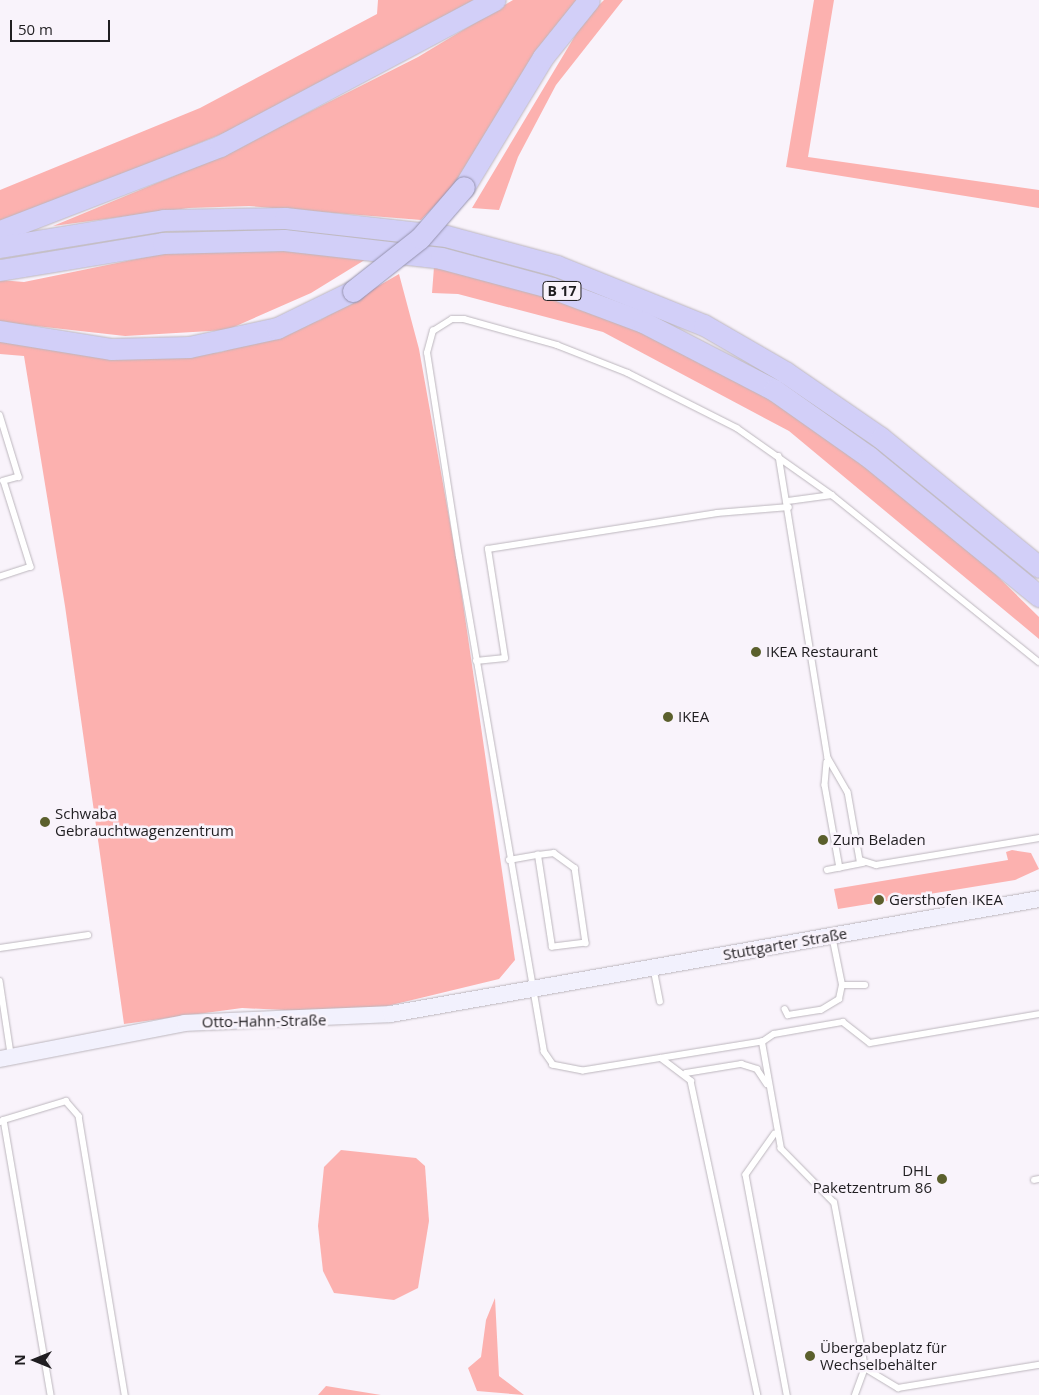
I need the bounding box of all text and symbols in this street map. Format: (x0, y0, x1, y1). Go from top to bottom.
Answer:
scale bar (12, 10, 112, 42)
text: 50 m (18, 19, 53, 39)
road number: B 17 (542, 280, 582, 302)
place label: IKEA Restaurant (766, 643, 878, 661)
marker: IKEA Restaurant (750, 646, 762, 658)
place label: IKEA (678, 708, 709, 726)
marker: IKEA (662, 711, 674, 723)
place label: Schwaba Gebrauchtwagenzentrum (55, 804, 234, 839)
marker: Schwaba Gebrauchtwagenzentrum (39, 816, 51, 828)
place label: Zum Beladen (833, 831, 926, 849)
marker: Zum Beladen (817, 834, 829, 846)
place label: Gersthofen IKEA (889, 891, 1003, 909)
marker: Gersthofen IKEA (873, 894, 885, 906)
street label: Stuttgarter Straße (722, 924, 848, 964)
street label: Otto-Hahn-Straße (202, 1011, 326, 1031)
place label: DHL Paketzentrum 86 (813, 1161, 932, 1196)
marker: DHL Paketzentrum 86 (936, 1173, 948, 1185)
north arrow (10, 1335, 60, 1385)
place label: Übergabeplatz für Wechselbehälter (820, 1338, 947, 1373)
marker: Übergabeplatz für Wechselbehälter (804, 1350, 816, 1362)
text: N (10, 1354, 29, 1366)

